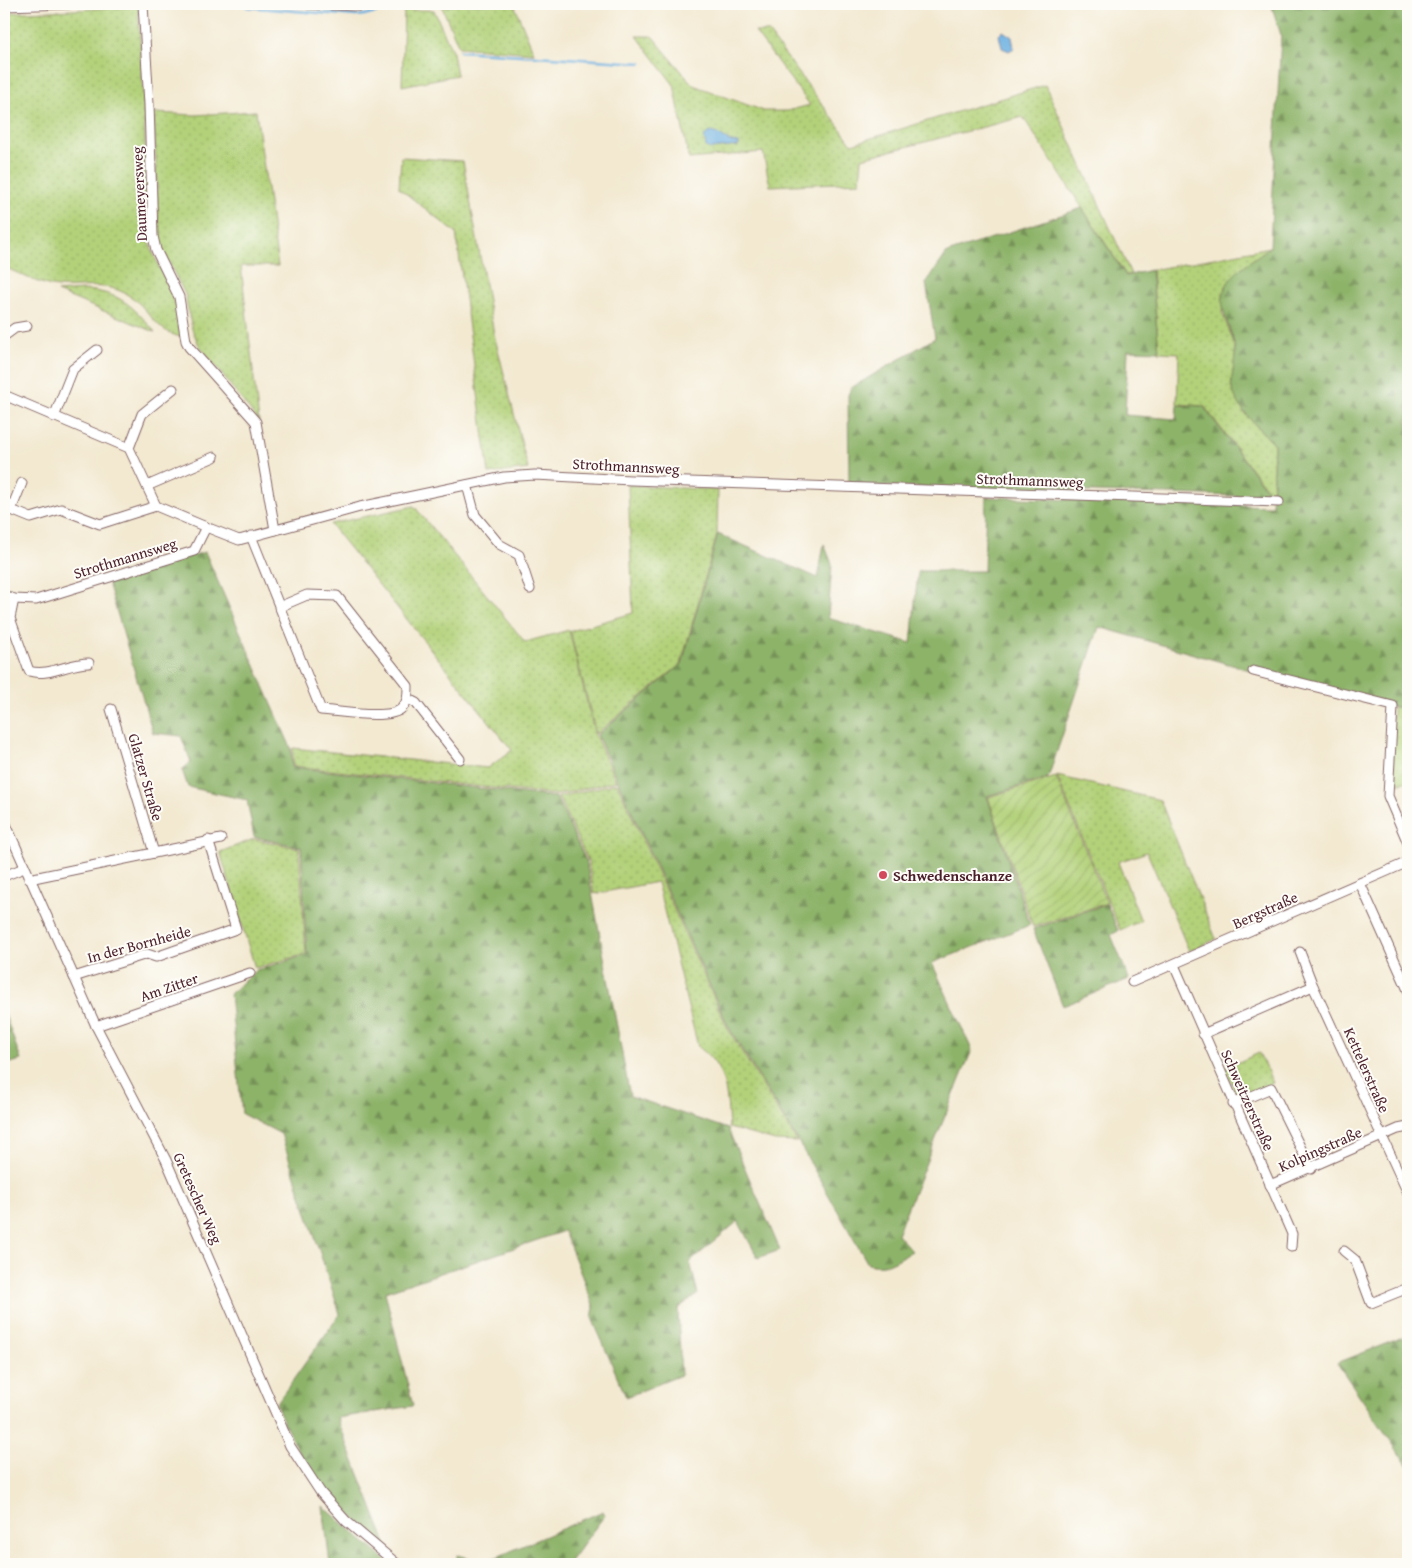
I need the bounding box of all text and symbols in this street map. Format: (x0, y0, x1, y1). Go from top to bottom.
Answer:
street label: Daumeyersweg (126, 146, 152, 242)
street label: Strothmannsweg (572, 453, 680, 479)
street label: Strothmannsweg (976, 468, 1084, 492)
street label: Strothmannsweg (71, 532, 180, 584)
street label: Glatzer Straße (123, 731, 169, 823)
place label: Schwedenschanze (893, 865, 1012, 886)
marker: Schwedenschanze (877, 869, 889, 881)
street label: Bergstraße (1229, 886, 1301, 934)
street label: In der Bornheide (85, 920, 193, 968)
street label: Am Zitter (137, 967, 201, 1007)
street label: Kettelerstraße (1339, 1024, 1395, 1116)
street label: Schweitzerstraße (1216, 1046, 1280, 1154)
street label: Kolpingstraße (1275, 1121, 1365, 1177)
street label: Gretescher Weg (168, 1149, 228, 1248)

